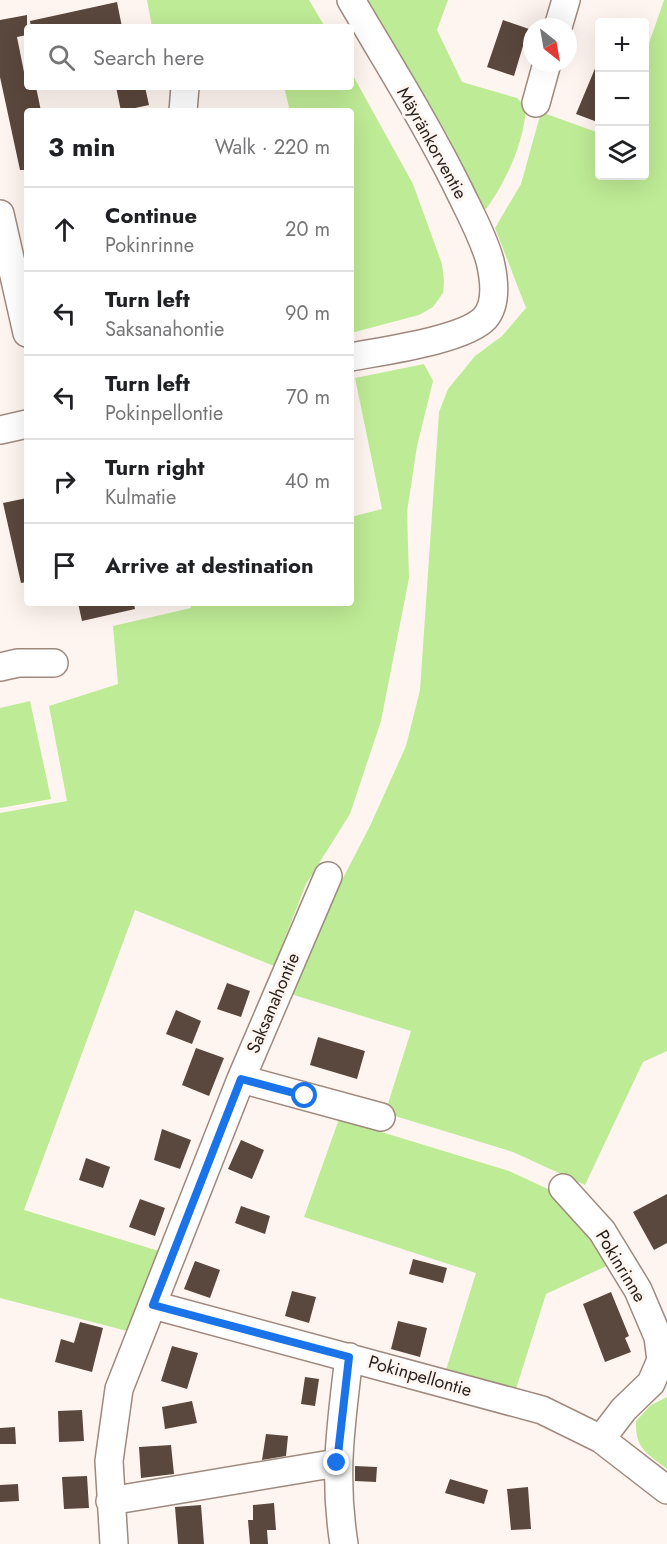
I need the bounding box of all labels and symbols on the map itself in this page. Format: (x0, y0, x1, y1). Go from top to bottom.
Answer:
north arrow (523, 18, 577, 72)
street label: Mäyränkorventie (390, 82, 474, 204)
street label: Saksanahontie (240, 948, 306, 1058)
route start (291, 1082, 317, 1108)
street label: Pokinrinne (589, 1225, 653, 1307)
street label: Pokinpellontie (365, 1349, 475, 1403)
route end (323, 1449, 349, 1475)

